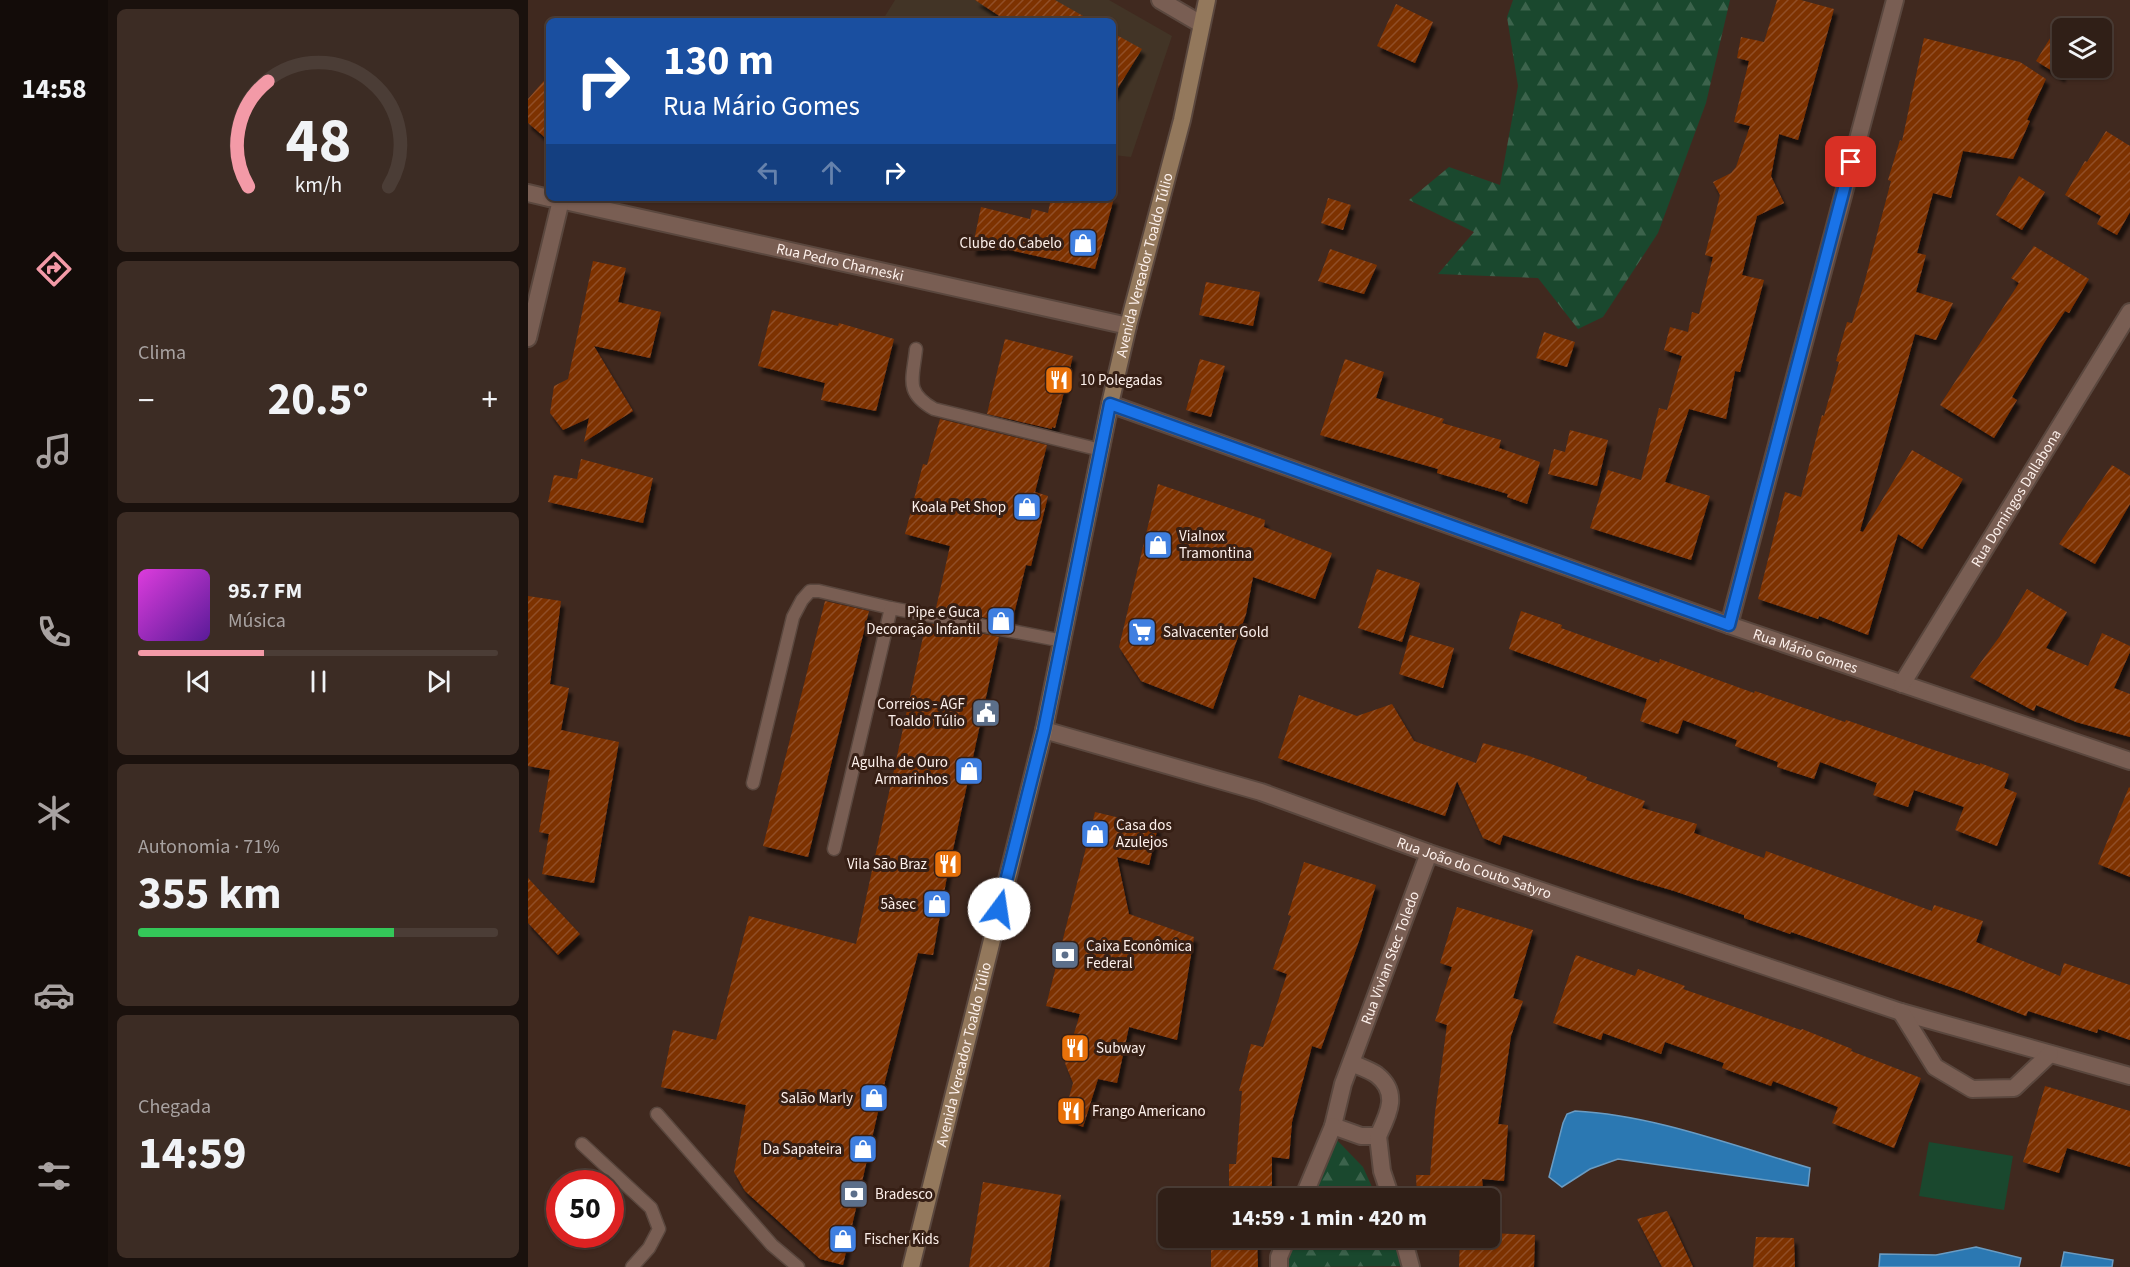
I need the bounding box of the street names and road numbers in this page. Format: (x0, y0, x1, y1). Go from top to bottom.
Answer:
street label: Avenida Vereador Toaldo Túlio (1111, 171, 1179, 359)
street label: Rua Pedro Charneski (774, 238, 906, 287)
street label: Rua Domingos Dallabona (1966, 426, 2067, 571)
street label: Rua Mário Gomes (1750, 624, 1860, 679)
street label: Rua João do Couto Satyro (1394, 832, 1554, 905)
street label: Rua Vivian Stec Toledo (1356, 888, 1425, 1028)
street label: Avenida Vereador Toaldo Túlio (931, 960, 997, 1149)

